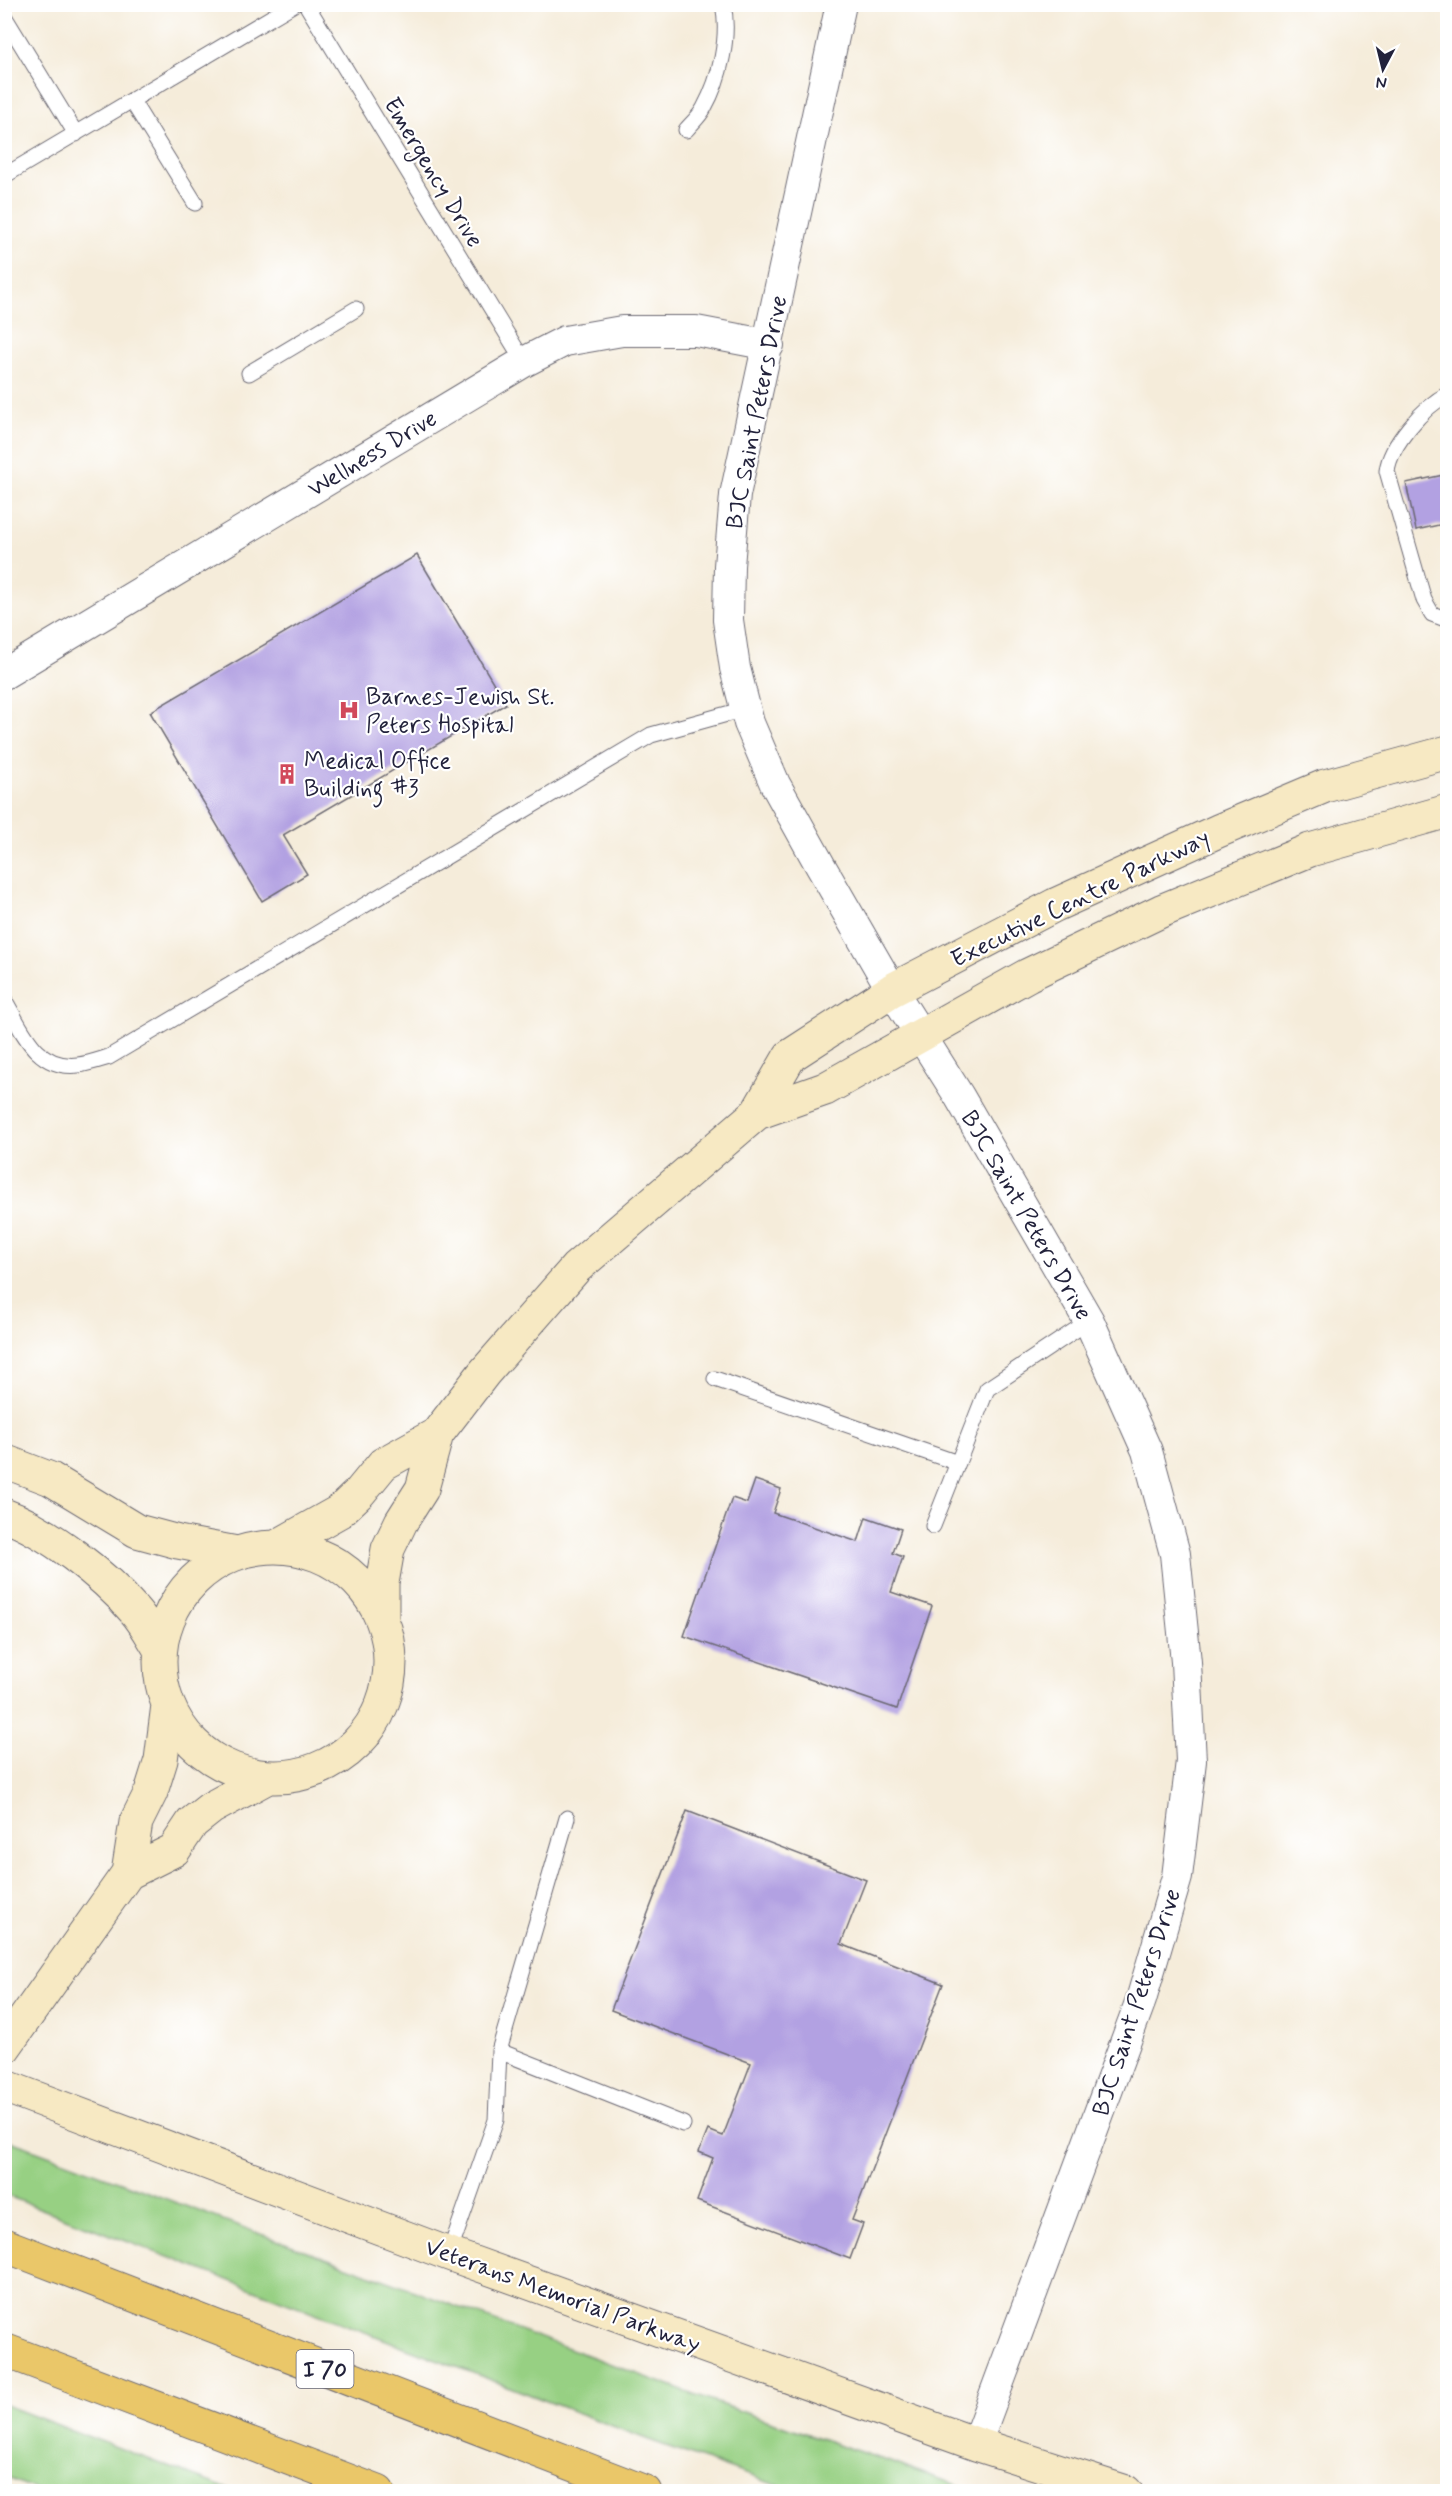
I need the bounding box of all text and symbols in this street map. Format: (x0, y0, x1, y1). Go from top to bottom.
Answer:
north arrow (1353, 39, 1413, 99)
text: N (1375, 71, 1388, 93)
street label: Emergency Drive (374, 92, 490, 255)
street label: BJC Saint Peters Drive (720, 293, 795, 532)
street label: Wellness Drive (302, 403, 443, 505)
place label: Barnes-Jewish St. Peters Hospital (366, 682, 555, 741)
hospital icon: Barnes-Jewish St. Peters Hospital (337, 698, 361, 722)
place label: Medical Office Building #3 (304, 746, 451, 808)
building icon: Medical Office Building #3 (275, 762, 299, 786)
street label: Executive Centre Parkway (946, 823, 1215, 976)
street label: BJC Saint Peters Drive (953, 1105, 1098, 1326)
street label: BJC Saint Peters Drive (1086, 1885, 1189, 2120)
street label: Veterans Memorial Parkway (421, 2232, 704, 2361)
road number: I 70 (296, 2350, 354, 2388)

